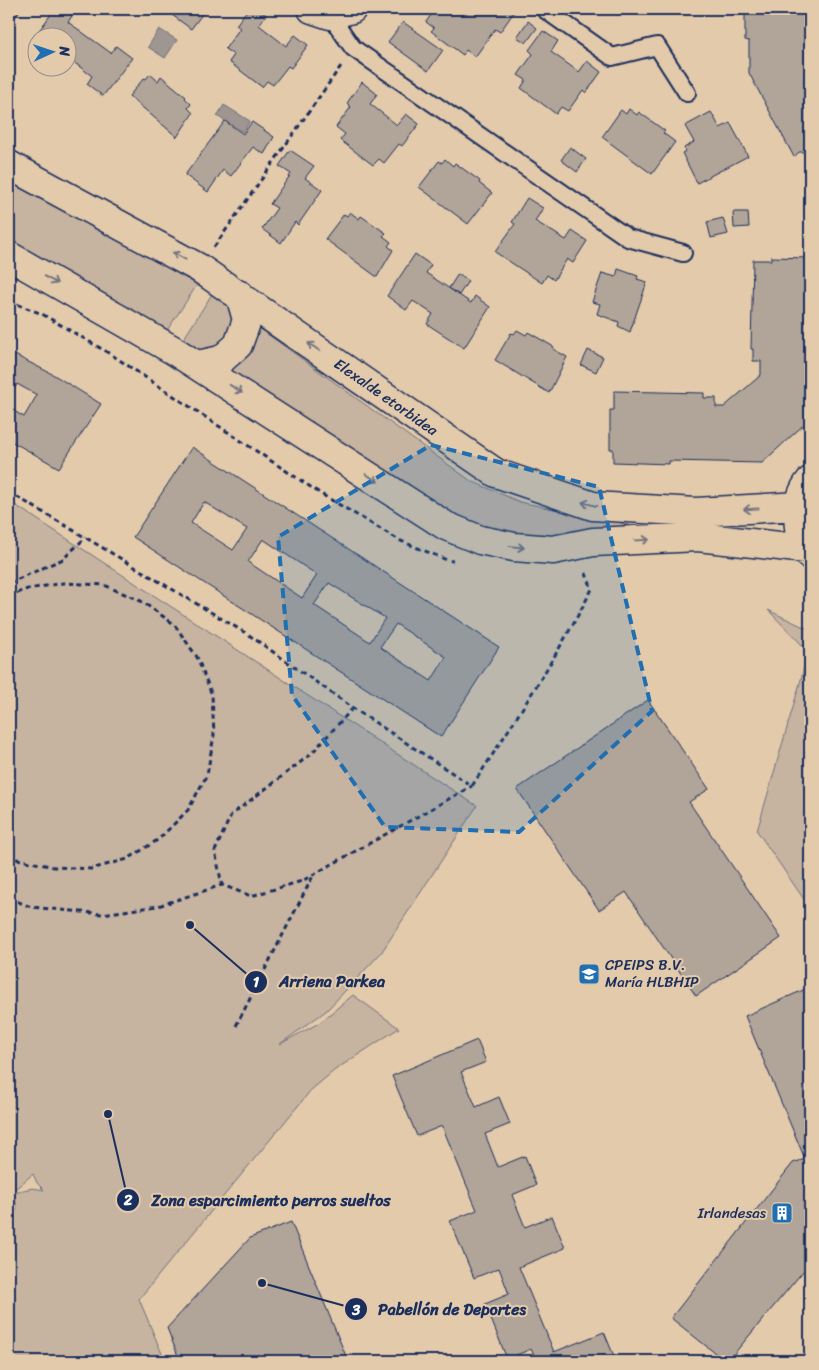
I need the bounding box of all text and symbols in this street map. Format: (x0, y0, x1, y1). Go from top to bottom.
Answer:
north arrow (28, 28, 78, 78)
text: N (52, 45, 77, 57)
one-way arrow (172, 251, 186, 261)
one-way arrow (44, 275, 58, 285)
one-way arrow (307, 342, 321, 352)
street label: Elexalde etorbidea (328, 351, 444, 443)
one-way arrow (229, 384, 243, 395)
one-way arrow (365, 473, 379, 483)
one-way arrow (581, 499, 597, 509)
one-way arrow (743, 505, 759, 514)
one-way arrow (633, 535, 649, 544)
one-way arrow (509, 542, 525, 552)
place label: CPEIPS B.V. María HLBHIP (605, 952, 699, 995)
school or university icon: CPEIPS B.V. María HLBHIP (577, 962, 601, 986)
callout: Arriena Parkea (243, 966, 395, 997)
text: Arriena Parkea (278, 967, 386, 996)
text: 1 (253, 969, 260, 995)
callout: Zona esparcimiento perros sueltos (115, 1185, 402, 1216)
text: Zona esparcimiento perros sueltos (150, 1186, 391, 1215)
text: 2 (123, 1187, 133, 1213)
place label: Irlandesas (697, 1200, 767, 1226)
building icon: Irlandesas (770, 1201, 794, 1225)
callout: Pabellón de Deportes (343, 1294, 536, 1325)
text: Pabellón de Deportes (378, 1295, 526, 1324)
text: 3 (351, 1297, 361, 1323)

